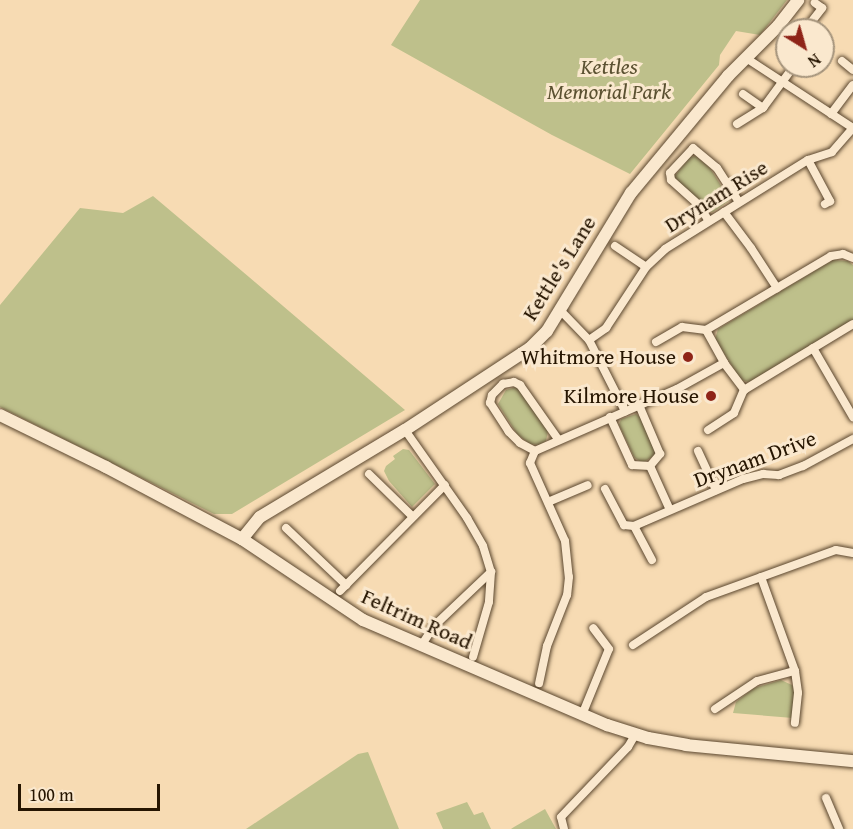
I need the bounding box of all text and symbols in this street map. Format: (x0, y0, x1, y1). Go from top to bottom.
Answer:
north arrow (775, 18, 835, 78)
text: N (803, 48, 826, 74)
park label: Kettles Memorial Park (547, 53, 671, 104)
street label: Drynam Rise (659, 154, 773, 238)
street label: Kettle's Lane (516, 211, 602, 325)
place label: Whitmore House (521, 344, 676, 370)
marker: Whitmore House (681, 350, 695, 364)
place label: Kilmore House (564, 383, 699, 409)
marker: Kilmore House (704, 389, 718, 403)
street label: Drynam Drive (690, 425, 820, 493)
street label: Feltrim Road (358, 583, 476, 655)
scale bar (21, 772, 164, 810)
text: 100 m (29, 781, 74, 808)

